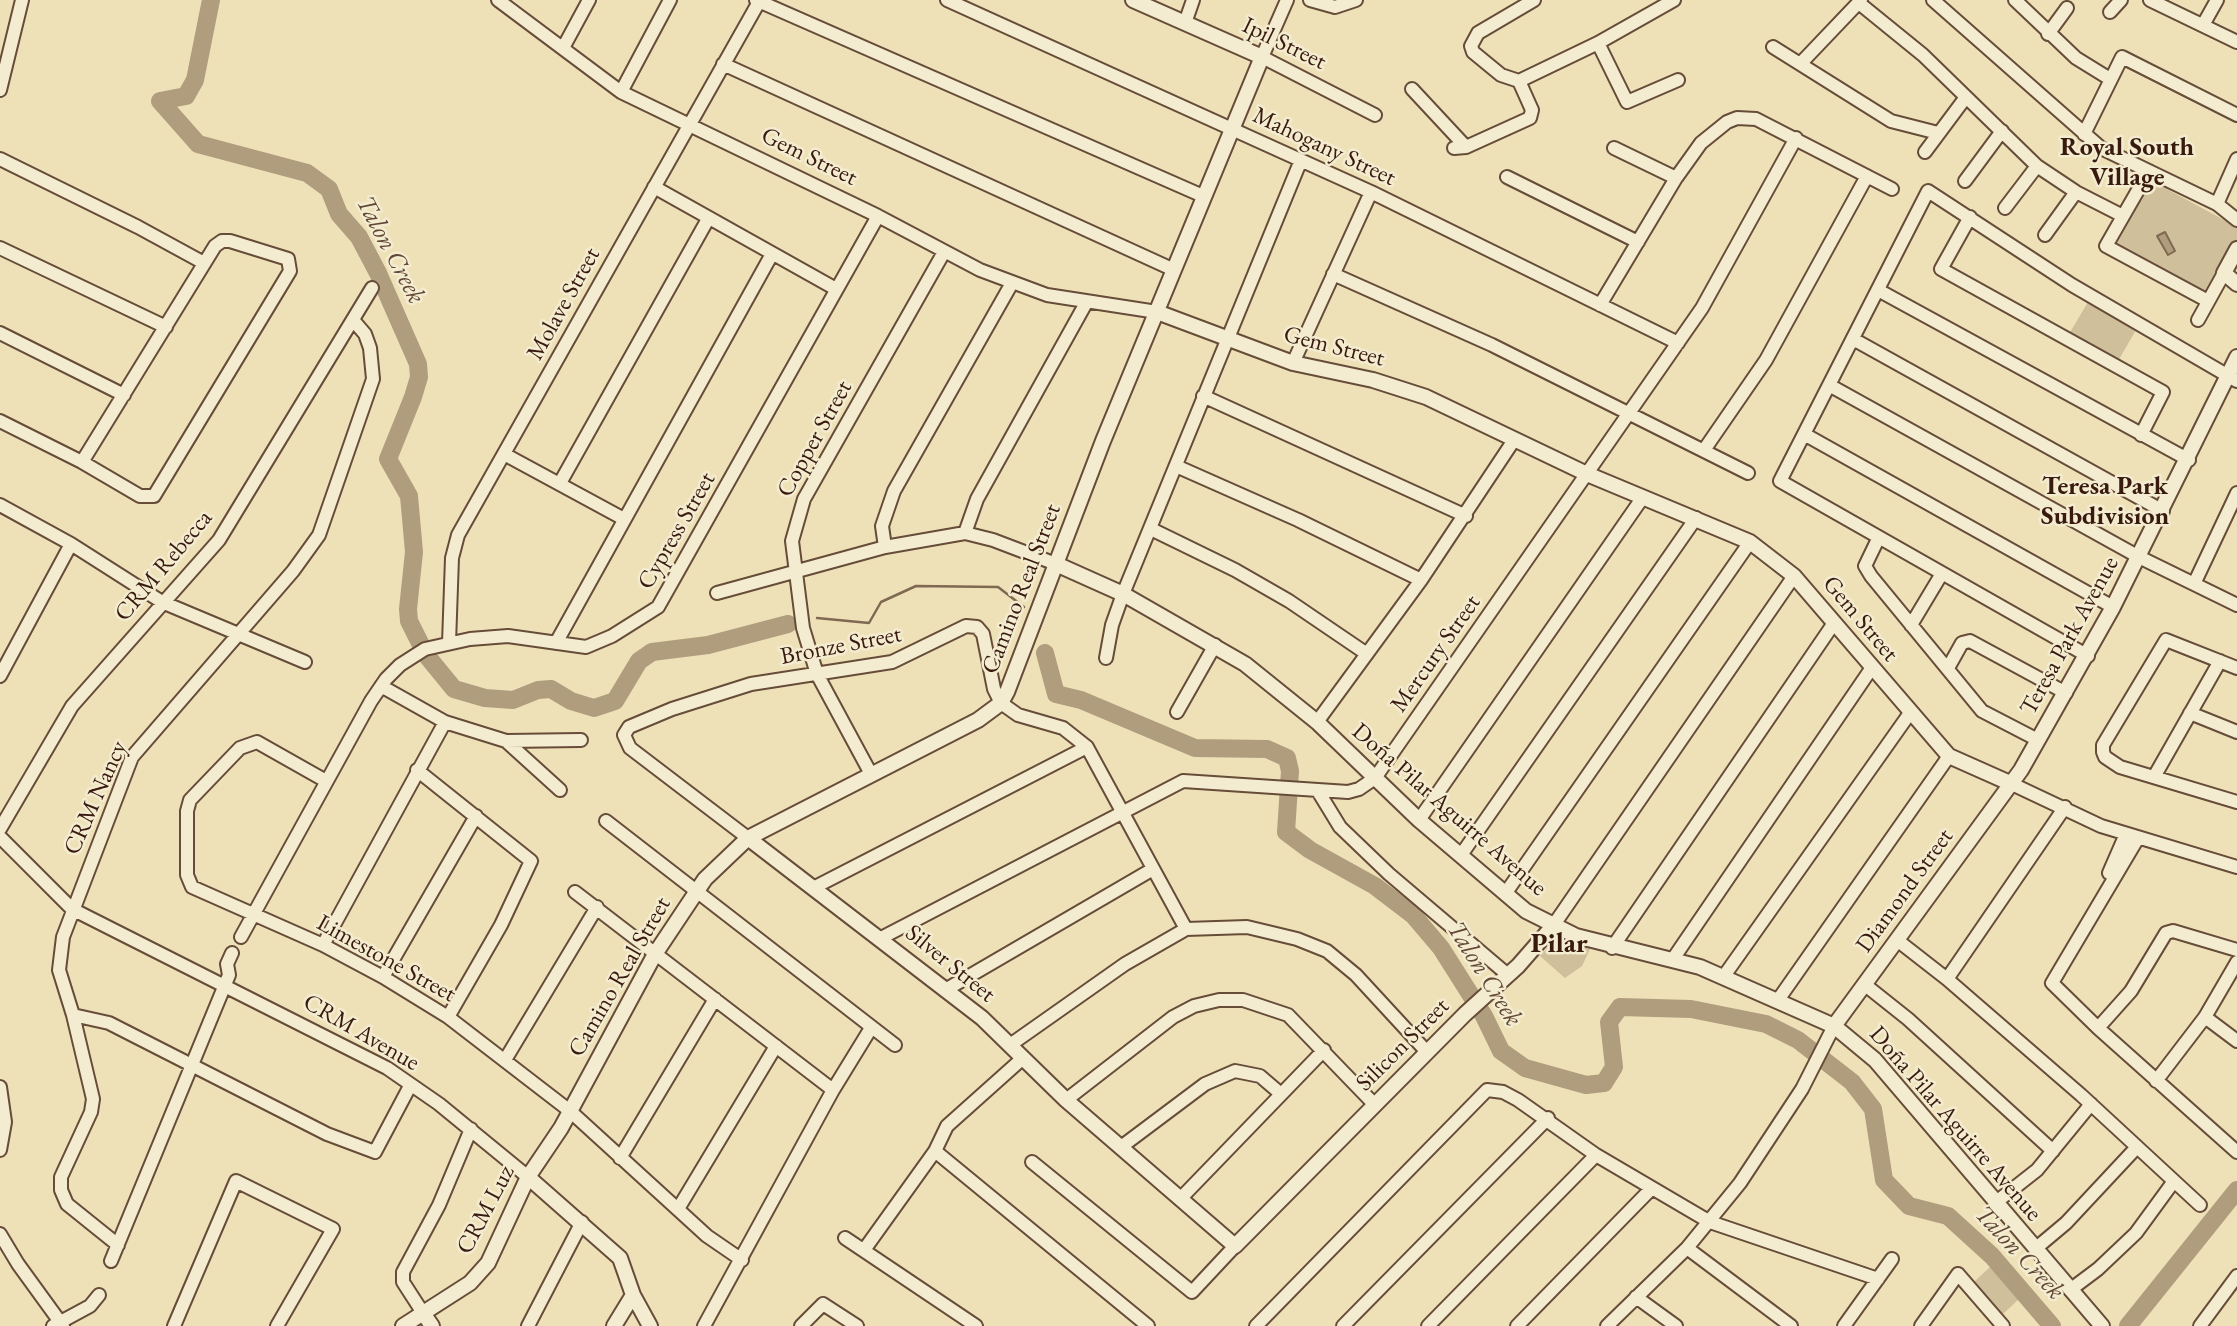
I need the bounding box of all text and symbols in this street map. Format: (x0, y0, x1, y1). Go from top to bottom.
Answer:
street label: Ipil Street (1237, 11, 1331, 77)
street label: Mahogany Street (1248, 101, 1400, 193)
street label: Gem Street (756, 121, 862, 193)
district label: Royal South Village (2060, 132, 2194, 194)
water label: Talon Creek (349, 191, 431, 309)
street label: Molave Street (521, 243, 607, 365)
street label: Gem Street (1281, 321, 1387, 373)
street label: Copper Street (771, 376, 859, 502)
street label: Cypress Street (632, 467, 722, 595)
district label: Teresa Park Subdivision (2041, 471, 2169, 532)
street label: Camino Real Street (976, 500, 1068, 678)
street label: CRM Rebecca (109, 504, 219, 628)
street label: Teresa Park Avenue (2014, 552, 2126, 720)
street label: Gem Street (1816, 570, 1904, 668)
street label: Mercury Street (1385, 590, 1487, 718)
street label: Bronze Street (778, 620, 904, 672)
street label: Doña Pilar Aguirre Avenue (1346, 717, 1552, 903)
street label: CRM Nancy (58, 737, 134, 859)
street label: Diamond Street (1850, 823, 1960, 959)
street label: Camino Real Street (563, 892, 677, 1062)
street label: Limestone Street (311, 909, 461, 1009)
water label: Talon Creek (1440, 916, 1528, 1032)
street label: Silver Street (899, 919, 1001, 1009)
district label: Pilar (1530, 927, 1588, 961)
street label: CRM Avenue (298, 988, 424, 1078)
street label: Silicon Street (1350, 992, 1456, 1098)
street label: Doña Pilar Aguirre Avenue (1862, 1021, 2048, 1227)
street label: CRM Luz (451, 1161, 521, 1259)
water label: Talon Creek (1967, 1199, 2071, 1307)

